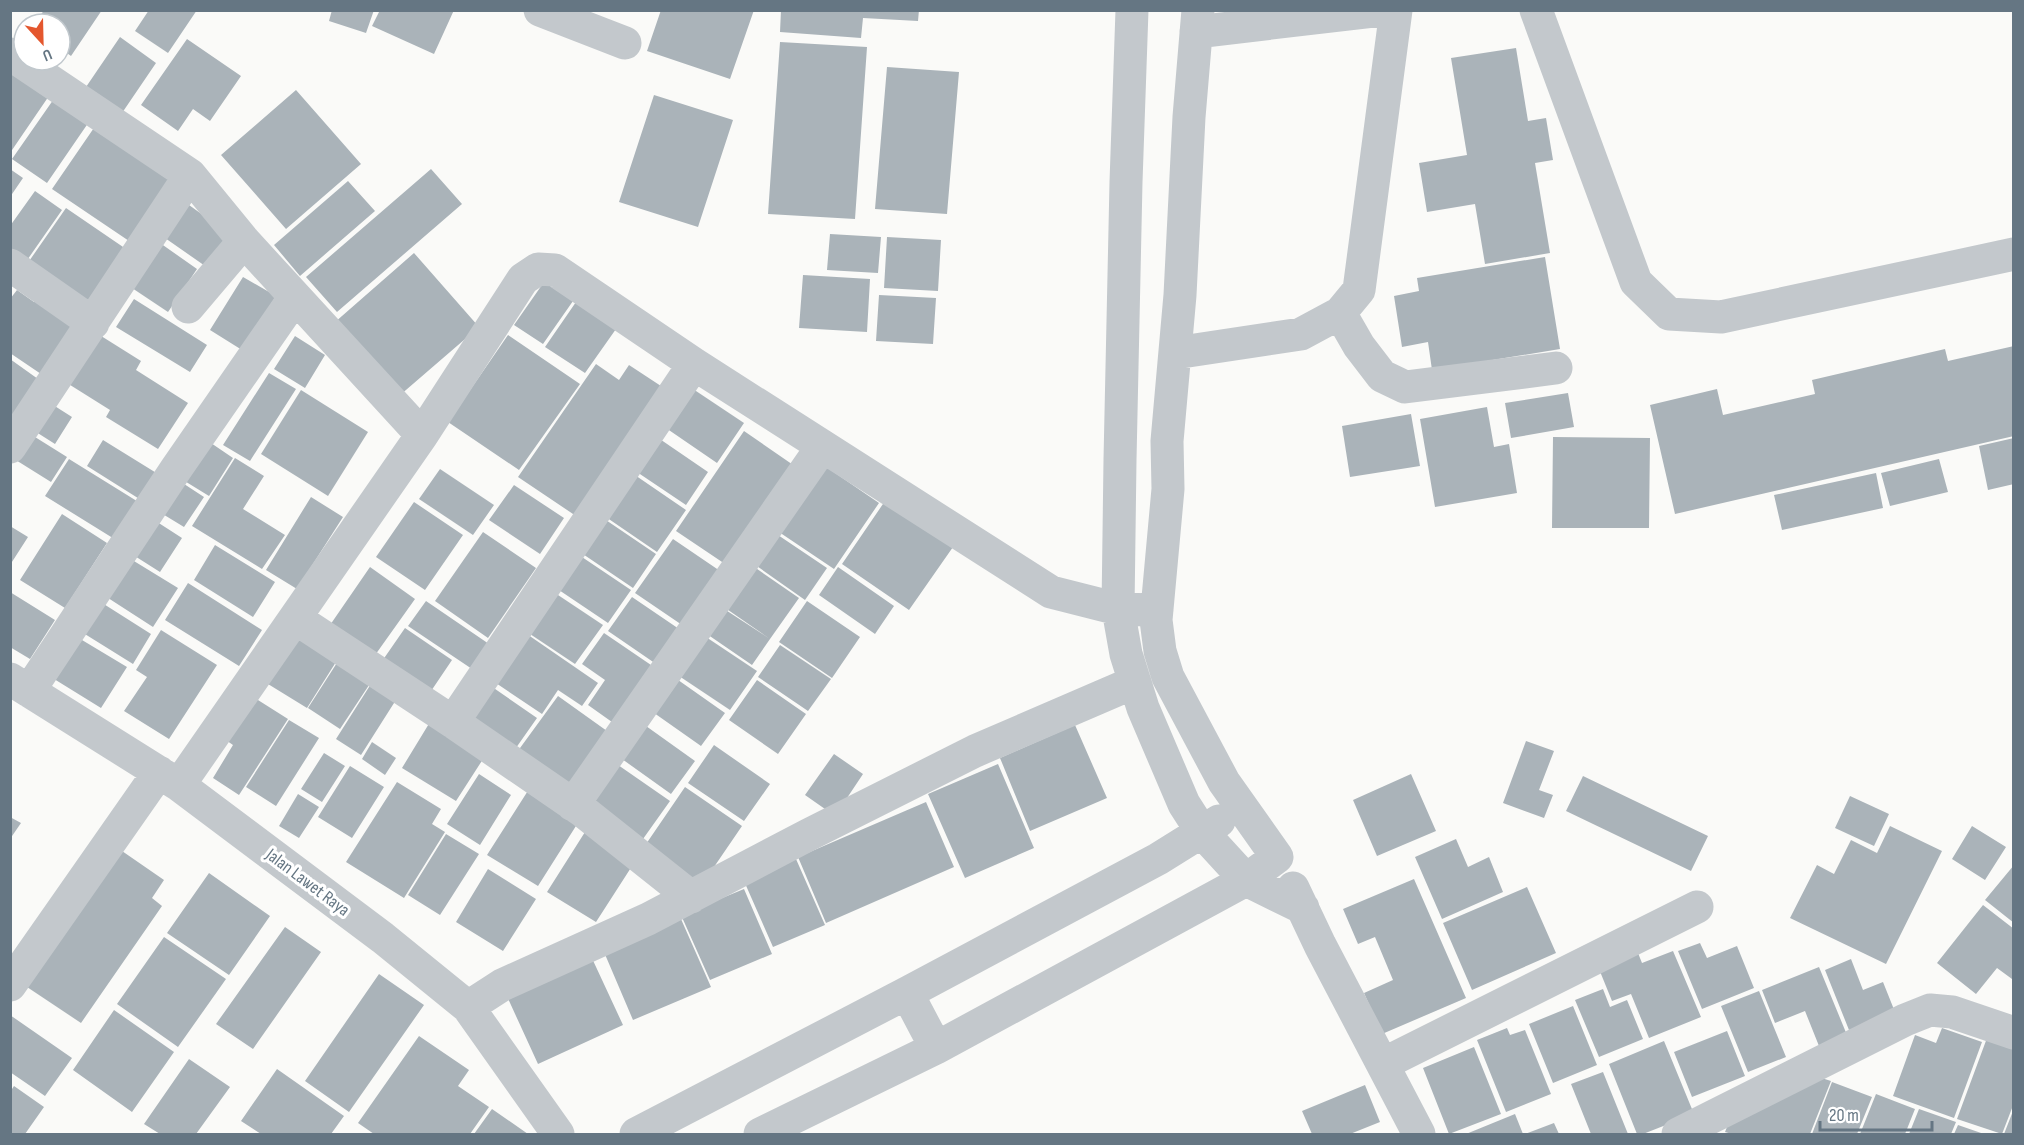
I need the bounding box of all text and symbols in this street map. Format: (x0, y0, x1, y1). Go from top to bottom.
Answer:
north arrow (12, 12, 72, 72)
text: U (40, 44, 54, 65)
street label: Jalan Lawet Raya (261, 844, 354, 921)
scale bar (1820, 1094, 1932, 1132)
text: 20 m (1829, 1105, 1859, 1126)

